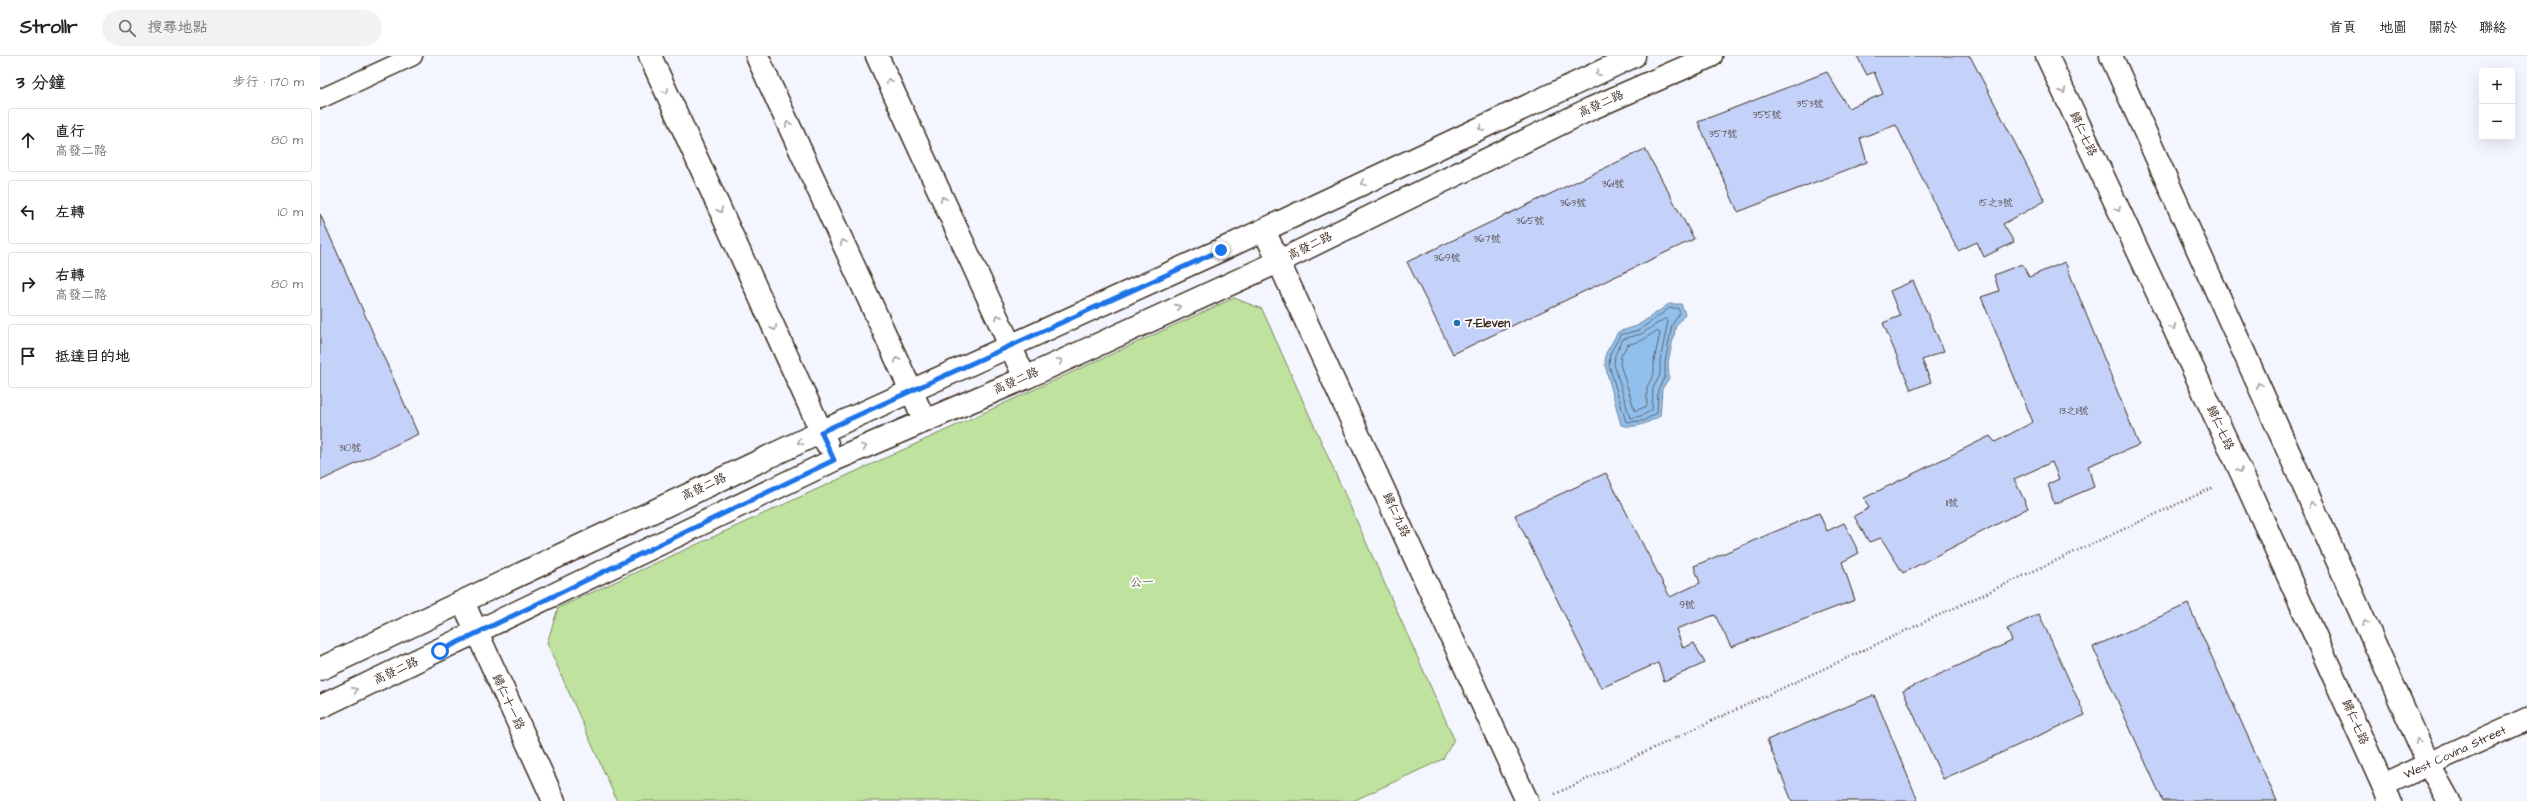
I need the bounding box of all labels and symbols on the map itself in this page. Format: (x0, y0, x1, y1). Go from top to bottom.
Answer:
one-way arrow (1595, 68, 1603, 76)
one-way arrow (886, 77, 894, 85)
street label: 高發二路 (1576, 86, 1626, 122)
one-way arrow (661, 87, 669, 95)
one-way arrow (2058, 87, 2066, 95)
house number: 353號 (1796, 97, 1824, 111)
house number: 355號 (1752, 108, 1782, 122)
street label: 歸仁七路 (2065, 109, 2101, 159)
one-way arrow (785, 121, 793, 129)
one-way arrow (1477, 123, 1485, 131)
house number: 357號 (1709, 127, 1737, 141)
house number: 361號 (1602, 177, 1624, 191)
one-way arrow (1360, 178, 1367, 186)
one-way arrow (940, 195, 948, 203)
house number: 363號 (1560, 196, 1586, 210)
house number: 15之3號 (1979, 196, 2013, 210)
one-way arrow (715, 205, 723, 213)
one-way arrow (2113, 205, 2121, 213)
house number: 365號 (1516, 214, 1544, 228)
street label: 高發二路 (1285, 228, 1335, 264)
house number: 367號 (1473, 232, 1501, 246)
one-way arrow (840, 239, 848, 247)
route end (1212, 241, 1230, 259)
house number: 369號 (1433, 251, 1461, 265)
one-way arrow (1174, 303, 1181, 311)
one-way arrow (994, 313, 1002, 320)
place label: 7-Eleven (1464, 315, 1510, 332)
marker: 7-Eleven (1452, 318, 1462, 328)
one-way arrow (2168, 323, 2176, 330)
one-way arrow (769, 324, 777, 331)
one-way arrow (894, 357, 902, 365)
one-way arrow (1056, 358, 1063, 366)
street label: 高發二路 (991, 363, 1041, 399)
one-way arrow (2256, 382, 2264, 390)
street label: 歸仁七路 (2202, 403, 2238, 453)
house number: 13之11號 (2060, 404, 2088, 418)
one-way arrow (797, 437, 804, 445)
house number: 310號 (339, 441, 361, 455)
one-way arrow (861, 444, 868, 452)
one-way arrow (2235, 466, 2243, 474)
street label: 高發二路 (679, 469, 729, 505)
street label: 歸仁九路 (1378, 490, 1414, 540)
house number: 11號 (1946, 496, 1958, 510)
one-way arrow (2309, 501, 2317, 508)
park label: 公一 (1130, 574, 1154, 591)
house number: 9號 (1679, 598, 1695, 612)
one-way arrow (2362, 619, 2370, 627)
route start (431, 642, 449, 660)
street label: 高發二路 (371, 653, 421, 689)
street label: 歸仁十一路 (488, 671, 528, 733)
one-way arrow (351, 687, 359, 695)
street label: 歸仁七路 (2337, 697, 2373, 747)
street label: West Covina Street (2401, 721, 2509, 783)
one-way arrow (2415, 738, 2423, 745)

